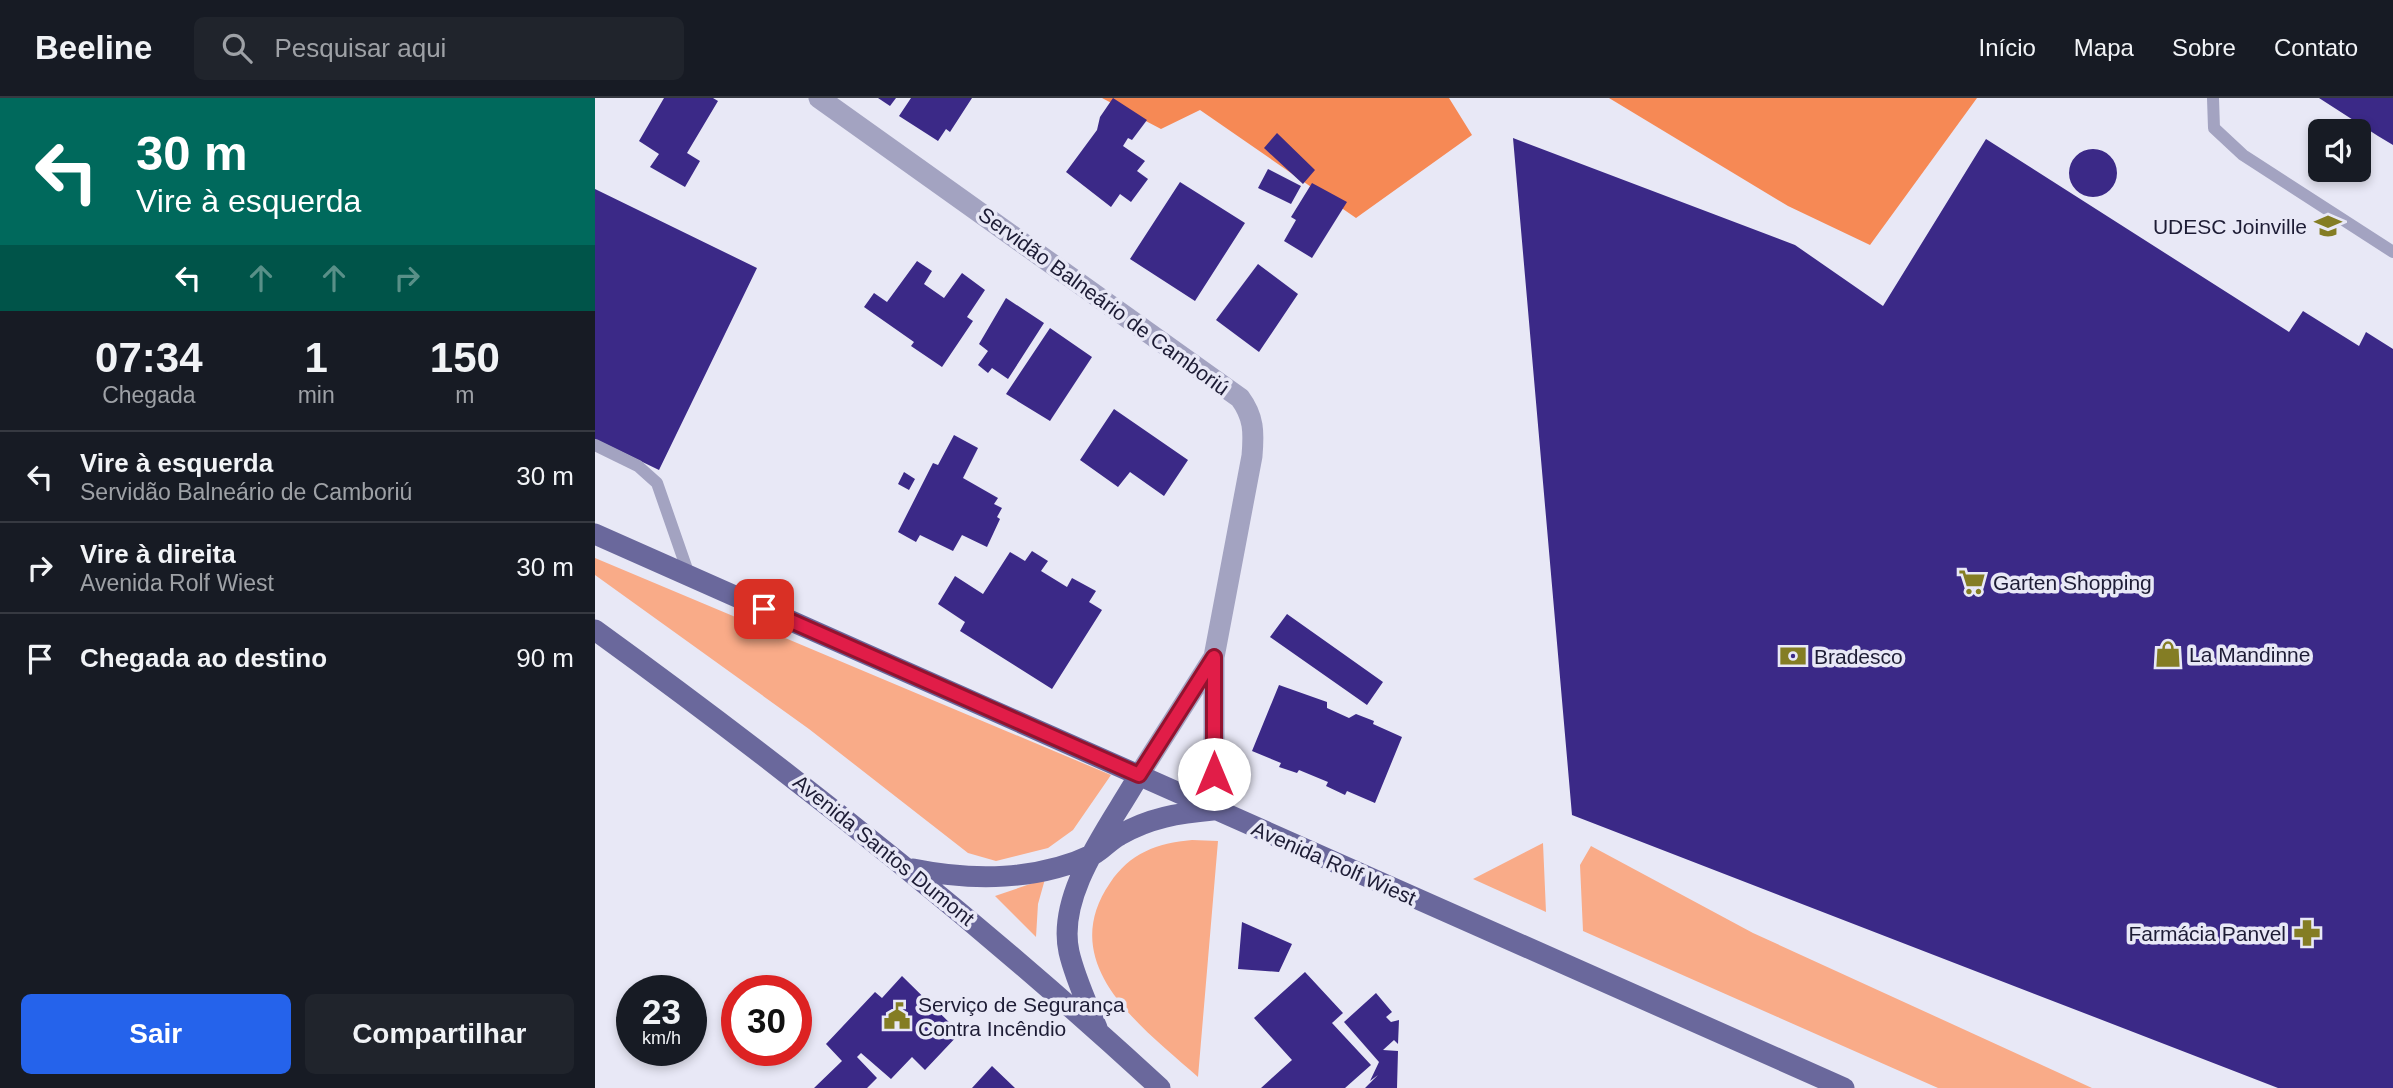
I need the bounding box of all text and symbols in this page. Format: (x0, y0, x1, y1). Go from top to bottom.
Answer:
search box (194, 17, 684, 80)
text: Beeline (35, 29, 152, 66)
icon: search (218, 29, 256, 67)
text: Pesquisar aqui (274, 33, 446, 63)
text: Início (1978, 34, 2036, 61)
text: Mapa (2074, 34, 2134, 61)
text: Sobre (2172, 34, 2236, 61)
text: Contato (2274, 34, 2358, 61)
map controls (2308, 119, 2371, 182)
button: sound (2308, 119, 2371, 182)
icon: left (21, 126, 112, 217)
text: 30 m (136, 126, 248, 180)
text: Vire à esquerda (136, 183, 361, 219)
street label: Servidão Balneário de Camboriú (974, 202, 1234, 400)
school or university icon: UDESC Joinville (2313, 211, 2343, 241)
place label: UDESC Joinville (2153, 215, 2307, 238)
icon: left (169, 259, 207, 297)
icon: ahead (242, 259, 280, 297)
icon: ahead (315, 259, 353, 297)
icon: right (388, 259, 426, 297)
text: 07:34 (95, 334, 203, 381)
text: 1 (304, 334, 328, 381)
text: 150 (430, 334, 500, 381)
text: Chegada (102, 382, 196, 408)
text: min (298, 382, 335, 408)
text: m (455, 382, 474, 408)
text: Vire à esquerda (80, 448, 273, 478)
icon: left (21, 458, 59, 496)
text: 30 m (516, 461, 574, 491)
text: Servidão Balneário de Camboriú (80, 479, 412, 505)
text: Vire à direita (80, 539, 236, 569)
icon: right (21, 549, 59, 587)
text: 30 m (516, 552, 574, 582)
supermarket icon: Garten Shopping (1957, 567, 1987, 597)
text: Avenida Rolf Wiest (80, 570, 274, 596)
place label: Garten Shopping (1993, 571, 2152, 594)
pin (734, 579, 794, 639)
icon: arrive (745, 590, 783, 628)
shop icon: La Mandinne (2153, 639, 2183, 669)
icon: arrive (21, 640, 59, 678)
bank icon: Bradesco (1778, 641, 1808, 671)
text: Chegada ao destino (80, 643, 327, 673)
text: 90 m (516, 643, 574, 673)
place label: La Mandinne (2189, 643, 2310, 666)
place label: Bradesco (1814, 645, 1903, 668)
position arrow (1177, 737, 1251, 811)
street label: Avenida Santos Dumont (789, 770, 979, 930)
street label: Avenida Rolf Wiest (1248, 816, 1420, 910)
pharmacy icon: Farmácia Panvel (2292, 918, 2322, 948)
place label: Farmácia Panvel (2128, 922, 2286, 945)
speed limit sign: 30 (721, 975, 812, 1066)
text: 23 (642, 992, 681, 1031)
place label: Serviço de Segurança Contra Incêndio (918, 993, 1125, 1040)
button: Sair (21, 994, 291, 1074)
button: Compartilhar (305, 994, 574, 1074)
public building icon: Serviço de Segurança Contra Incêndio (882, 1001, 912, 1031)
text: km/h (642, 1028, 681, 1048)

